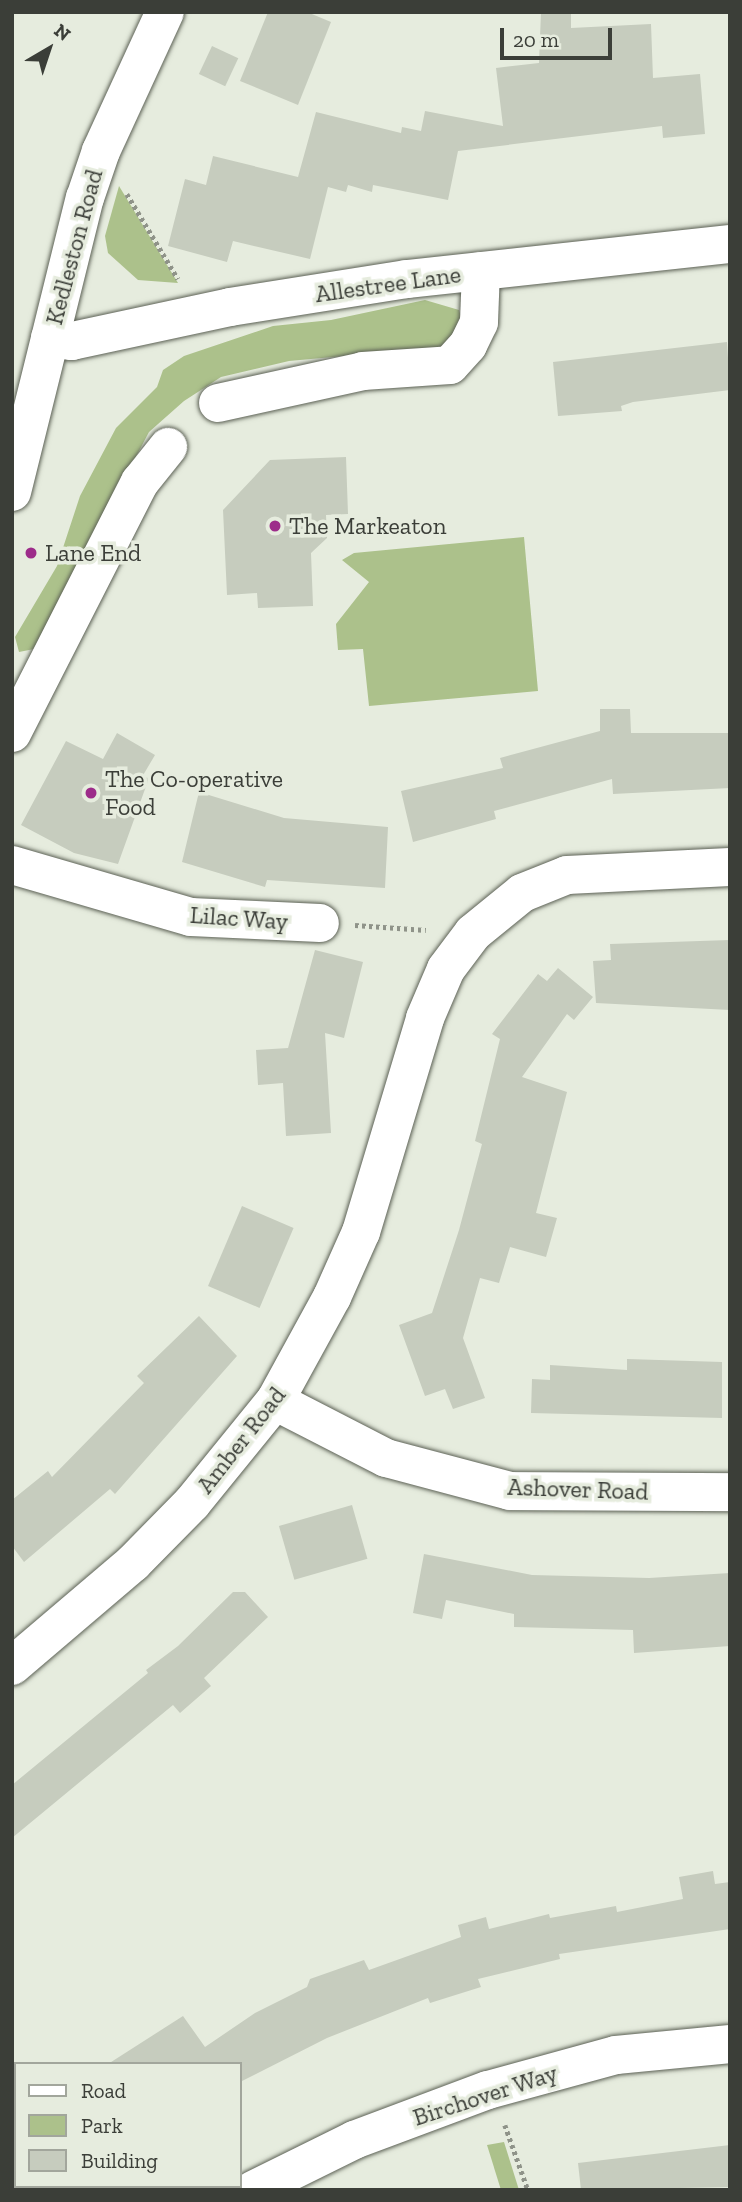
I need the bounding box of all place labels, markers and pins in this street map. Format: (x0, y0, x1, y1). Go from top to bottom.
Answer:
place label: The Markeaton (289, 512, 446, 540)
marker: The Markeaton (267, 518, 283, 534)
place label: Lane End (45, 539, 141, 567)
marker: Lane End (23, 545, 39, 561)
place label: The Co-operative Food (105, 765, 283, 821)
marker: The Co-operative Food (83, 785, 99, 801)

